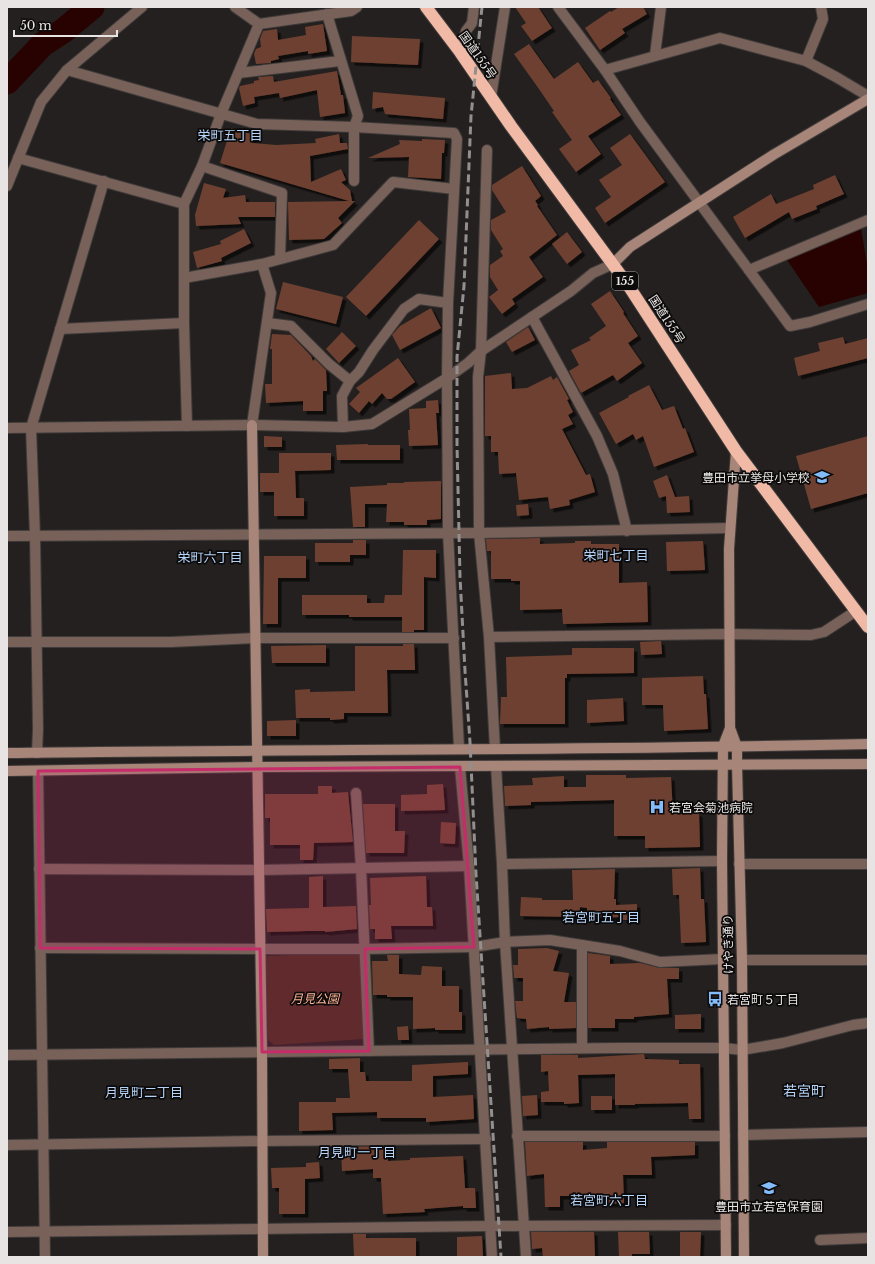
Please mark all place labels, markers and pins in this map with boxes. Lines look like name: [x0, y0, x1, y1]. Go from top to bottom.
school or university icon: 豊田市立挙母小学校: [813, 468, 831, 486]
place label: 豊田市立挙母小学校: [702, 470, 810, 485]
hospital icon: 若宮会菊池病院: [648, 798, 666, 816]
place label: 若宮会菊池病院: [669, 800, 753, 815]
bus stop icon: 若宮町５丁目: [706, 990, 724, 1008]
place label: 若宮町５丁目: [727, 992, 799, 1007]
school or university icon: 豊田市立若宮保育園: [760, 1179, 778, 1197]
place label: 豊田市立若宮保育園: [715, 1199, 823, 1214]

